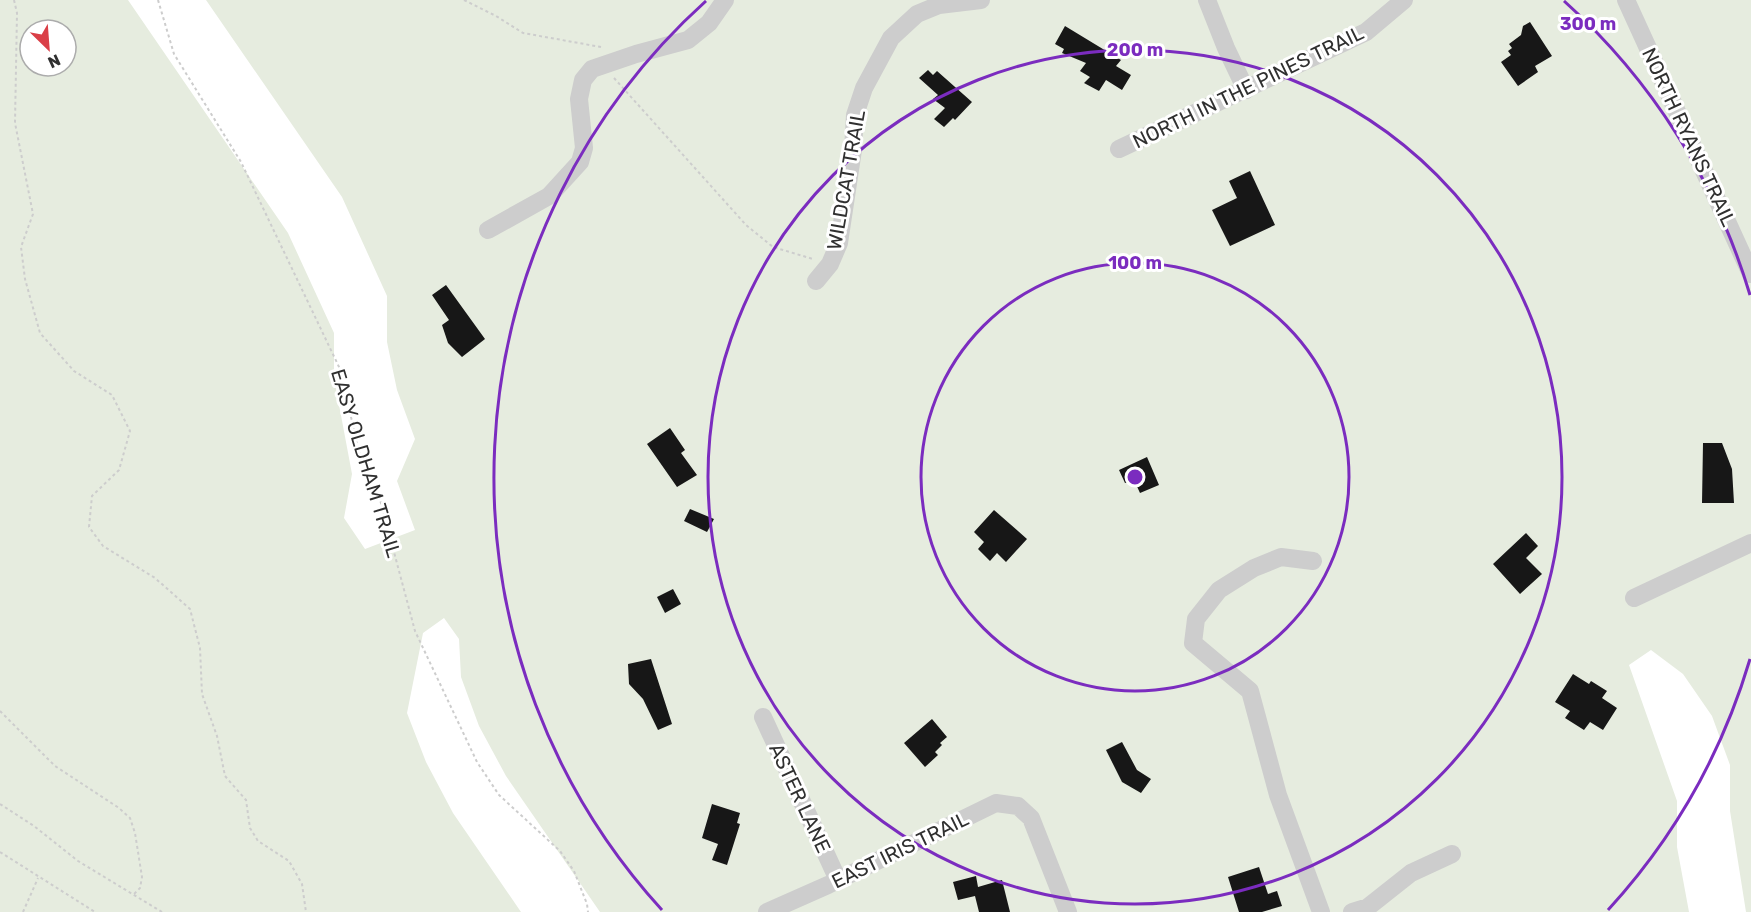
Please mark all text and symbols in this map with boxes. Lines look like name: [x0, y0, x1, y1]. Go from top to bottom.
text: 300 m: [1560, 13, 1616, 35]
north arrow: [18, 18, 78, 78]
street label: NORTH IN THE PINES TRAIL: [1129, 21, 1367, 153]
text: 200 m: [1107, 39, 1163, 61]
street label: NORTH RYANS TRAIL: [1637, 44, 1741, 230]
text: N: [45, 50, 63, 72]
street label: WILDCAT TRAIL: [822, 108, 870, 252]
text: 100 m: [1108, 252, 1162, 274]
street label: EASY OLDHAM TRAIL: [326, 366, 406, 560]
centre of rings: [1125, 467, 1145, 487]
street label: ASTER LANE: [764, 740, 836, 856]
street label: EAST IRIS TRAIL: [828, 807, 972, 893]

